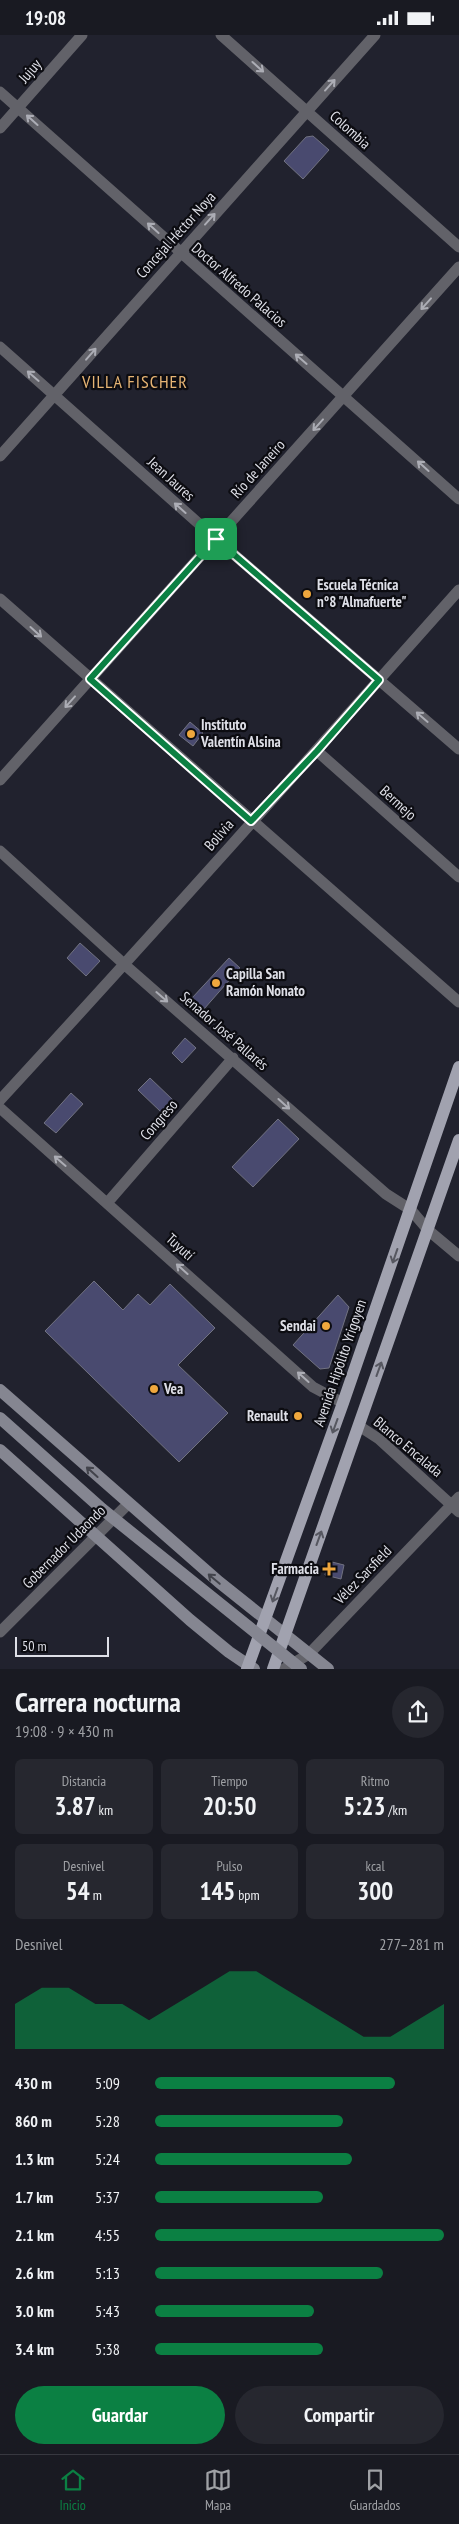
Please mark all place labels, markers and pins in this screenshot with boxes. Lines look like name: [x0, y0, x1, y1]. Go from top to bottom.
pin: [195, 518, 237, 560]
place label: Escuela Técnica n°8 "Almafuerte": [317, 575, 407, 611]
marker: Escuela Técnica n°8 "Almafuerte": [301, 588, 313, 600]
place label: Instituto Valentín Alsina: [200, 715, 281, 751]
marker: Instituto Valentín Alsina: [185, 728, 197, 740]
place label: Capilla San Ramón Nonato: [226, 964, 305, 1000]
marker: Capilla San Ramón Nonato: [210, 977, 222, 989]
place label: Sendai: [280, 1316, 316, 1335]
marker: Sendai: [320, 1320, 332, 1332]
place label: Vea: [163, 1379, 183, 1398]
marker: Vea: [148, 1383, 160, 1395]
place label: Renault: [247, 1406, 289, 1425]
marker: Renault: [292, 1410, 304, 1422]
place label: Farmacia: [271, 1559, 319, 1578]
marker: Farmacia: [323, 1563, 335, 1575]

